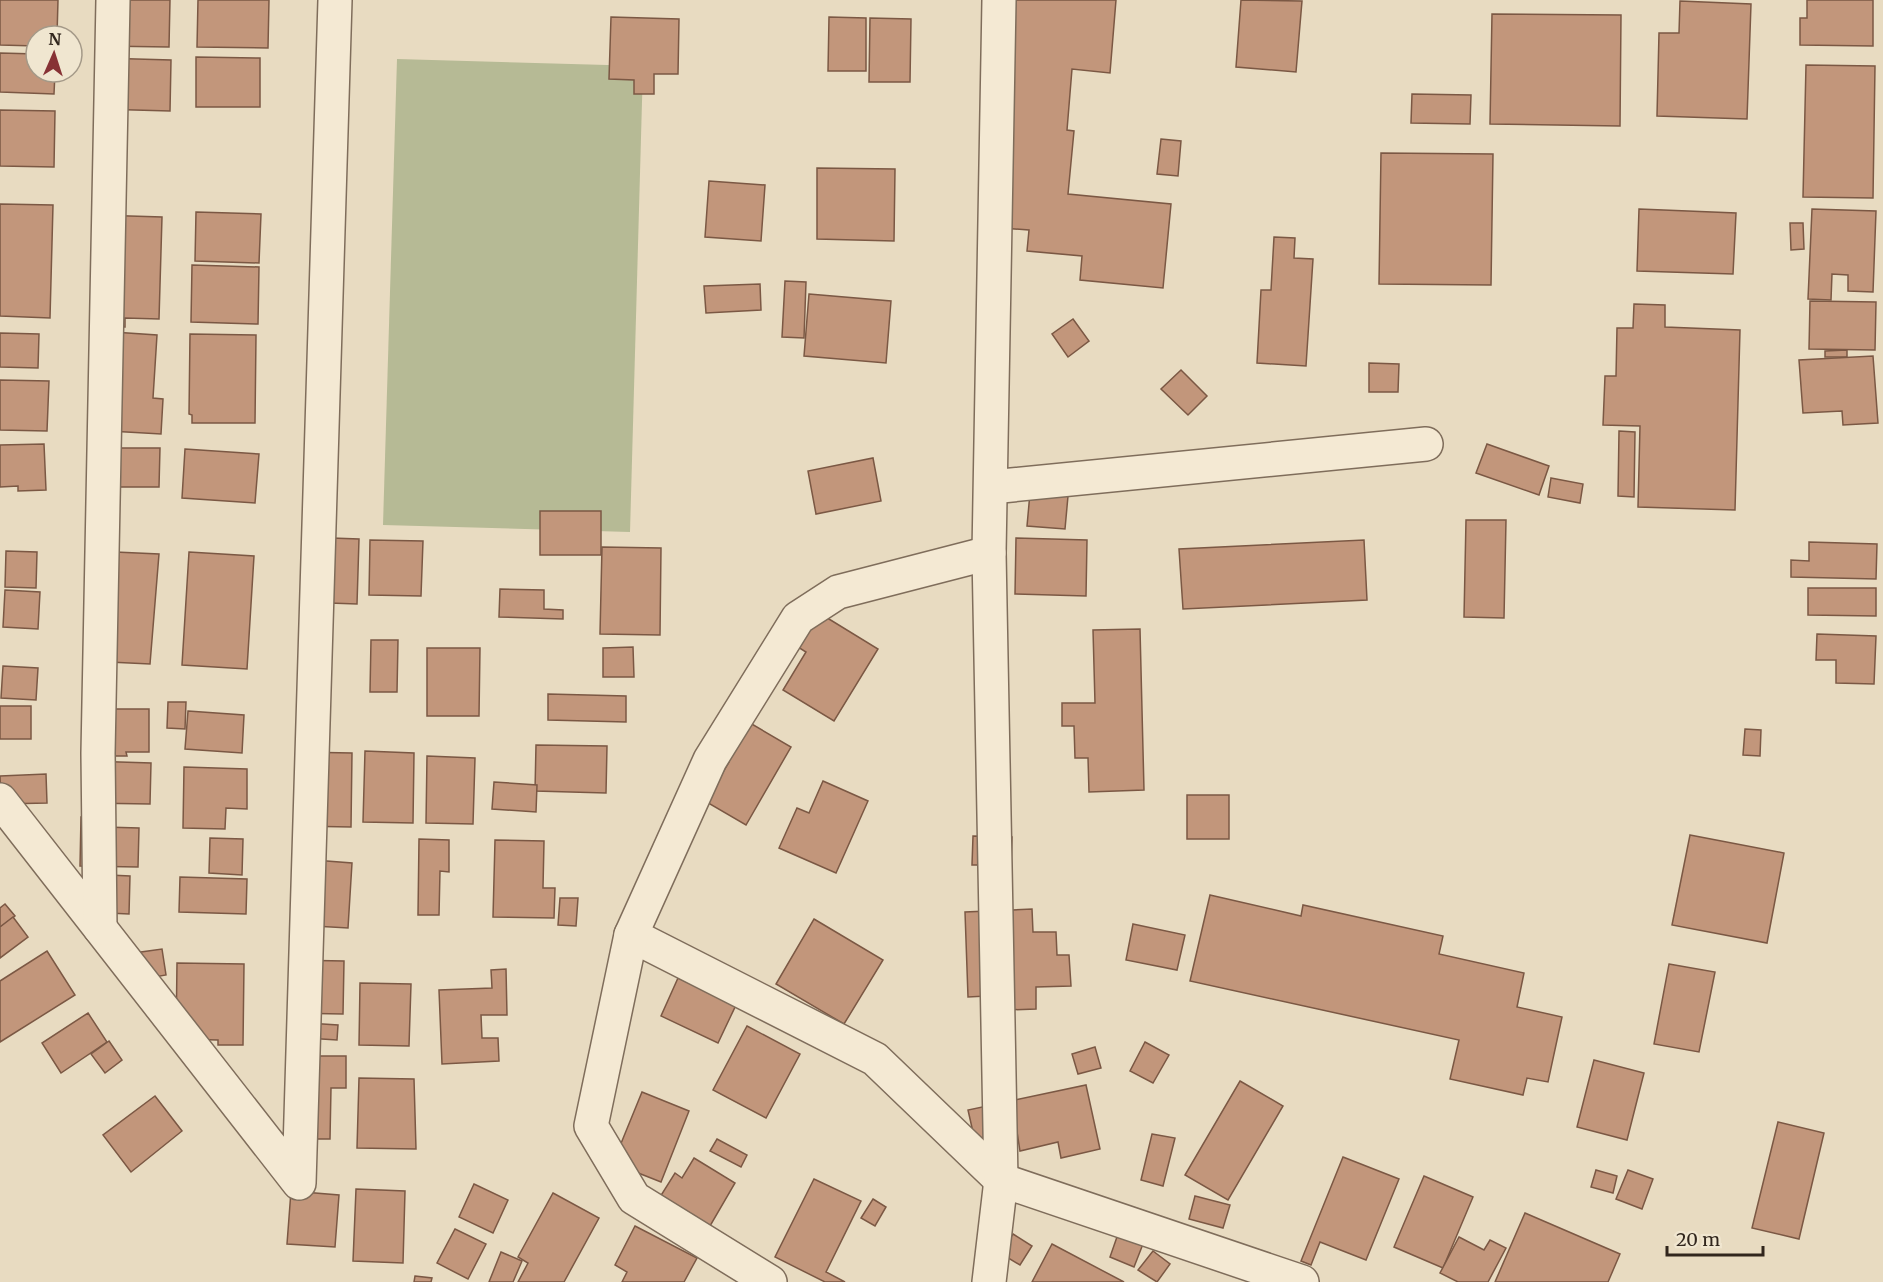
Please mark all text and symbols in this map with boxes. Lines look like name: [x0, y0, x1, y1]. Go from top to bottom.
north arrow: [24, 24, 84, 84]
text: N: [48, 29, 62, 49]
scale bar: [1667, 1219, 1763, 1257]
text: 20 m: [1676, 1228, 1720, 1251]

